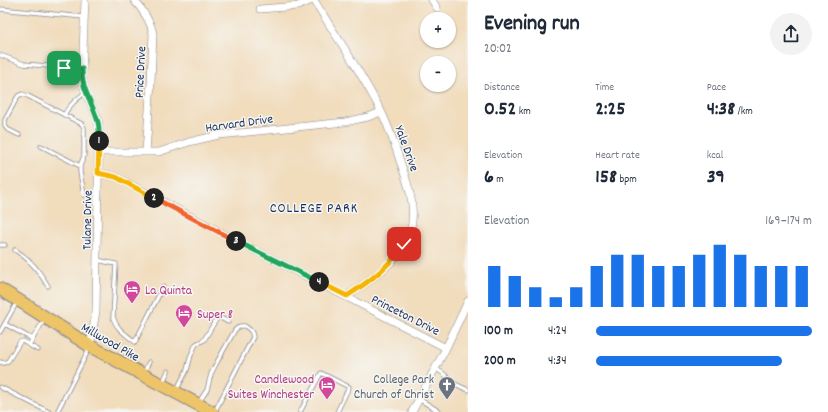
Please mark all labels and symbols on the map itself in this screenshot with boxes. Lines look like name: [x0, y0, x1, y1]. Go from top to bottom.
street label: Price Drive: [131, 45, 152, 99]
pin: [47, 51, 81, 85]
street label: Harvard Drive: [204, 110, 275, 139]
street label: Yale Drive: [389, 123, 423, 175]
pin: 1: [89, 131, 109, 151]
pin: 2: [144, 188, 164, 208]
street label: Tulane Drive: [78, 190, 99, 250]
district label: COLLEGE PARK: [270, 199, 358, 219]
pin: [387, 227, 421, 261]
pin: 3: [226, 231, 246, 251]
pin: 4: [309, 272, 329, 292]
hotel icon: La Quinta: [122, 279, 142, 304]
place label: La Quinta: [145, 282, 193, 301]
street label: Princeton Drive: [367, 291, 443, 342]
hotel icon: Super 8: [174, 303, 194, 328]
place label: Super 8: [197, 306, 233, 325]
street label: Millwood Pike: [77, 319, 143, 368]
place label: Candlewood Suites Winchester: [228, 371, 314, 405]
place label: College Park Church of Christ: [354, 371, 434, 405]
hotel icon: Candlewood Suites Winchester: [317, 375, 337, 400]
church icon: College Park Church of Christ: [437, 375, 457, 400]

